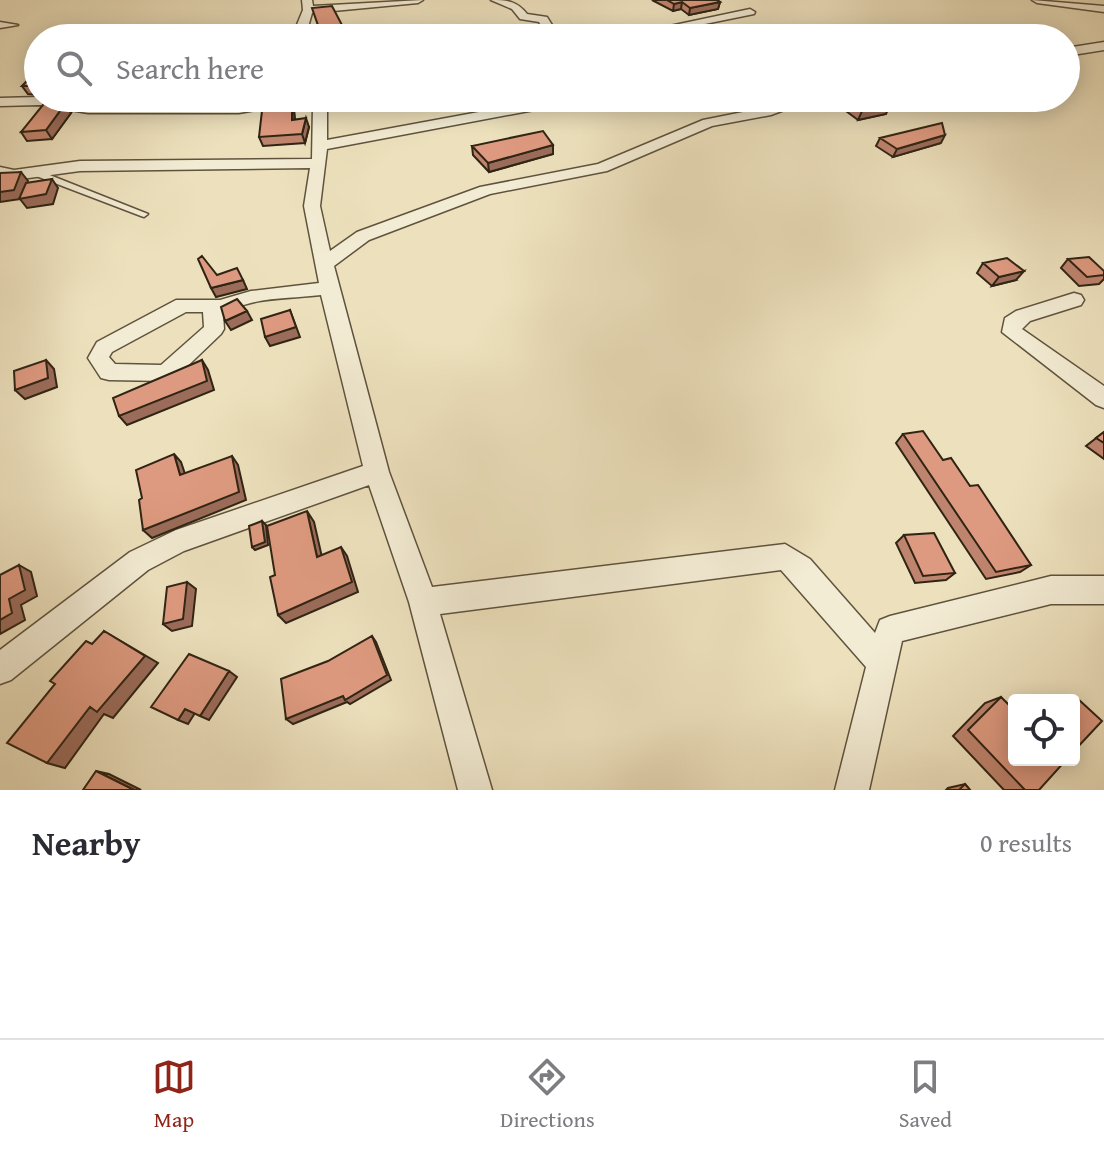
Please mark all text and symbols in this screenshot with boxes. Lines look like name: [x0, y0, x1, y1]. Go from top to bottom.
search box: [24, 24, 1080, 112]
icon: search: [52, 46, 96, 90]
text: Search here: [116, 46, 264, 90]
map controls: [1008, 694, 1080, 766]
button: locate: [1008, 694, 1080, 766]
text: Nearby: [32, 818, 141, 867]
text: 0 results: [980, 823, 1072, 862]
tab: Map: [152, 1055, 196, 1135]
tab: Directions: [500, 1055, 595, 1135]
tab: Saved: [899, 1055, 952, 1135]

